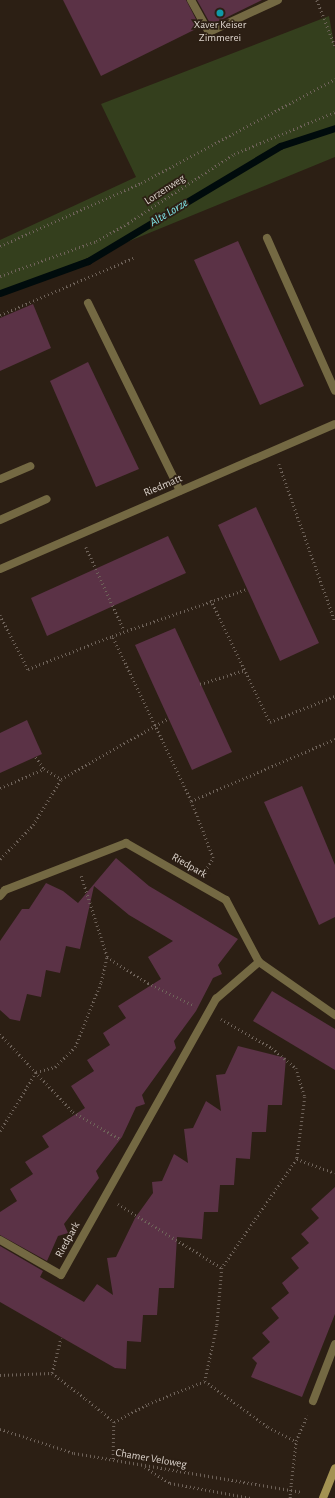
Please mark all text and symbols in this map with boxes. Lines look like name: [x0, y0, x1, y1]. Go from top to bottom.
marker: Xaver Keiser Zimmerei: [215, 8, 225, 18]
place label: Xaver Keiser Zimmerei: [194, 19, 246, 45]
street label: Lorzenweg: [142, 172, 188, 208]
water label: Alte Lorze: [147, 196, 191, 230]
street label: Riedmatt: [142, 472, 184, 500]
street label: Riedpark: [169, 851, 209, 881]
street label: Riedpark: [53, 1220, 83, 1260]
street label: Chamer Veloweg: [114, 1446, 188, 1472]

